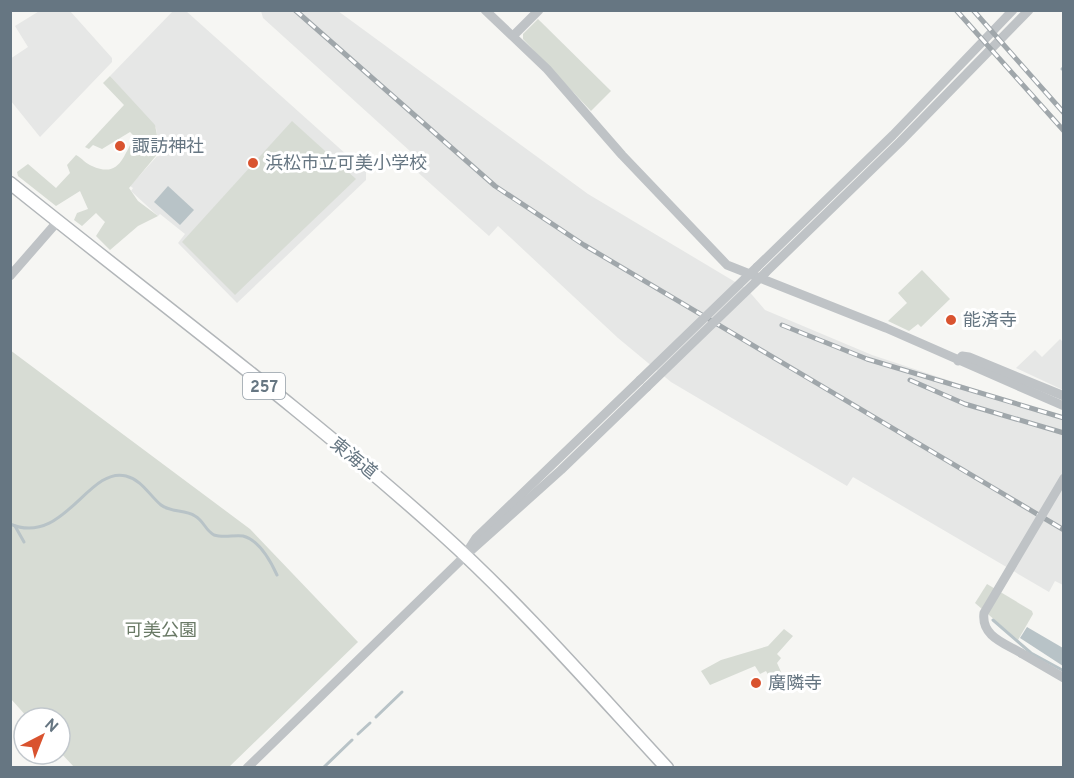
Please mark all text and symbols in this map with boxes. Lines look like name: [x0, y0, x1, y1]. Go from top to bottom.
place label: 諏訪神社: [132, 136, 204, 159]
marker: 諏訪神社: [113, 139, 127, 153]
place label: 浜松市立可美小学校: [265, 153, 427, 176]
marker: 浜松市立可美小学校: [246, 156, 260, 170]
place label: 能済寺: [963, 310, 1017, 333]
marker: 能済寺: [944, 313, 958, 327]
road number: 257: [243, 373, 285, 399]
street label: 東海道: [325, 433, 381, 485]
park label: 可美公園: [125, 620, 197, 643]
place label: 廣隣寺: [768, 673, 822, 696]
marker: 廣隣寺: [749, 676, 763, 690]
north arrow: [12, 706, 72, 766]
text: N: [40, 715, 62, 738]

